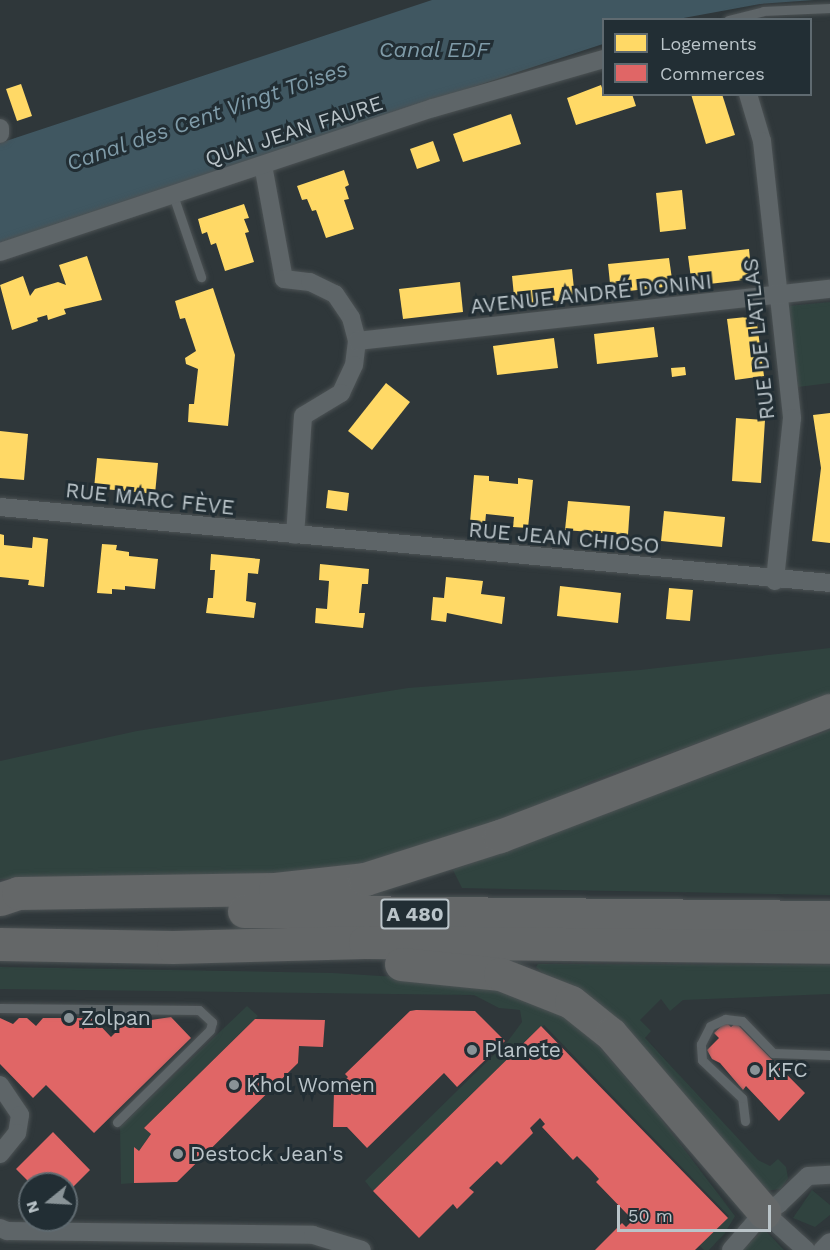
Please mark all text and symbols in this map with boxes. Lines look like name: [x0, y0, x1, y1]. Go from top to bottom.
legend: [602, 18, 812, 96]
text: Logements: [660, 33, 757, 54]
water label: Canal EDF: [378, 37, 490, 63]
water label: Canal des Cent Vingt Toises: [62, 55, 352, 177]
text: Commerces: [660, 63, 765, 84]
street label: QUAI JEAN FAURE: [202, 90, 386, 172]
street label: RUE DE L'ATLAS: [738, 257, 780, 421]
street label: AVENUE ANDRÉ DONINI: [469, 269, 713, 319]
street label: RUE MARC FÈVE: [64, 478, 236, 520]
street label: RUE JEAN CHIOSO: [467, 517, 661, 559]
road number: A 480: [379, 897, 451, 931]
place label: Zolpan: [81, 1005, 151, 1031]
marker: Zolpan: [62, 1011, 76, 1025]
place label: Planete: [484, 1037, 561, 1063]
marker: Planete: [465, 1043, 479, 1057]
place label: KFC: [767, 1057, 808, 1083]
marker: KFC: [748, 1063, 762, 1077]
place label: Khol Women: [246, 1072, 376, 1098]
marker: Khol Women: [227, 1078, 241, 1092]
place label: Destock Jean's: [190, 1141, 344, 1167]
marker: Destock Jean's: [171, 1147, 185, 1161]
north arrow: [18, 1172, 78, 1232]
scale bar: [620, 1193, 774, 1231]
text: N: [21, 1199, 43, 1216]
text: 50 m: [628, 1205, 673, 1226]

